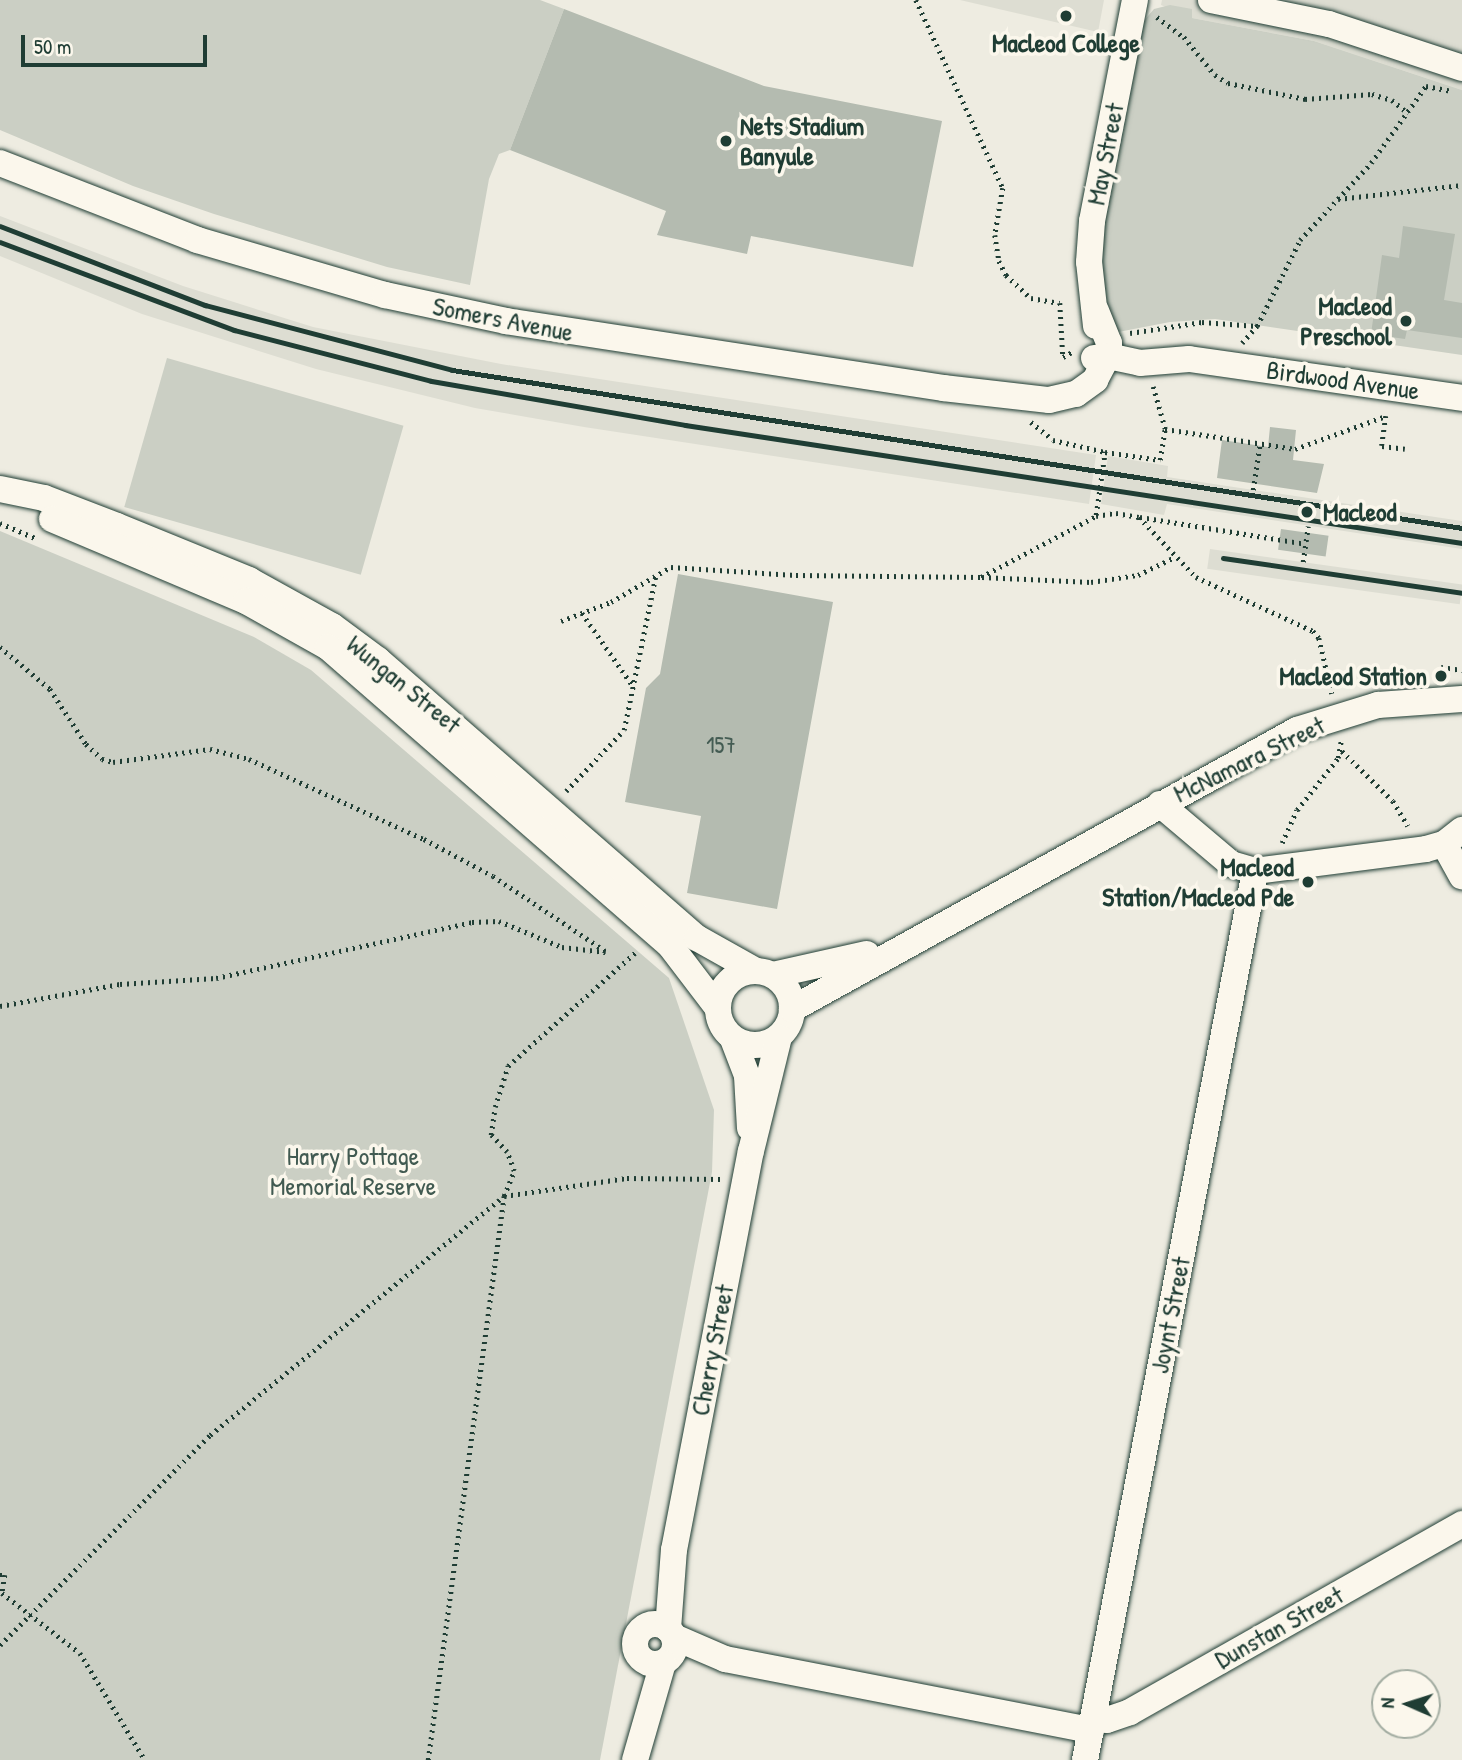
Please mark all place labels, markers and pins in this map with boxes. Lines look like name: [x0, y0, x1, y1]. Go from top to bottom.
marker: Macleod College: [1058, 8, 1074, 24]
place label: Macleod College: [992, 27, 1140, 59]
place label: Nets Stadium Banyule: [740, 110, 864, 172]
marker: Nets Stadium Banyule: [718, 133, 734, 149]
place label: Macleod Preschool: [1300, 290, 1392, 352]
marker: Macleod Preschool: [1398, 313, 1414, 329]
place label: Macleod: [1323, 496, 1397, 528]
marker: Macleod: [1297, 502, 1317, 522]
place label: Macleod Station: [1279, 660, 1427, 692]
marker: Macleod Station: [1433, 668, 1449, 684]
place label: Macleod Station/Macleod Pde: [1102, 851, 1294, 912]
marker: Macleod Station/Macleod Pde: [1300, 874, 1316, 890]

